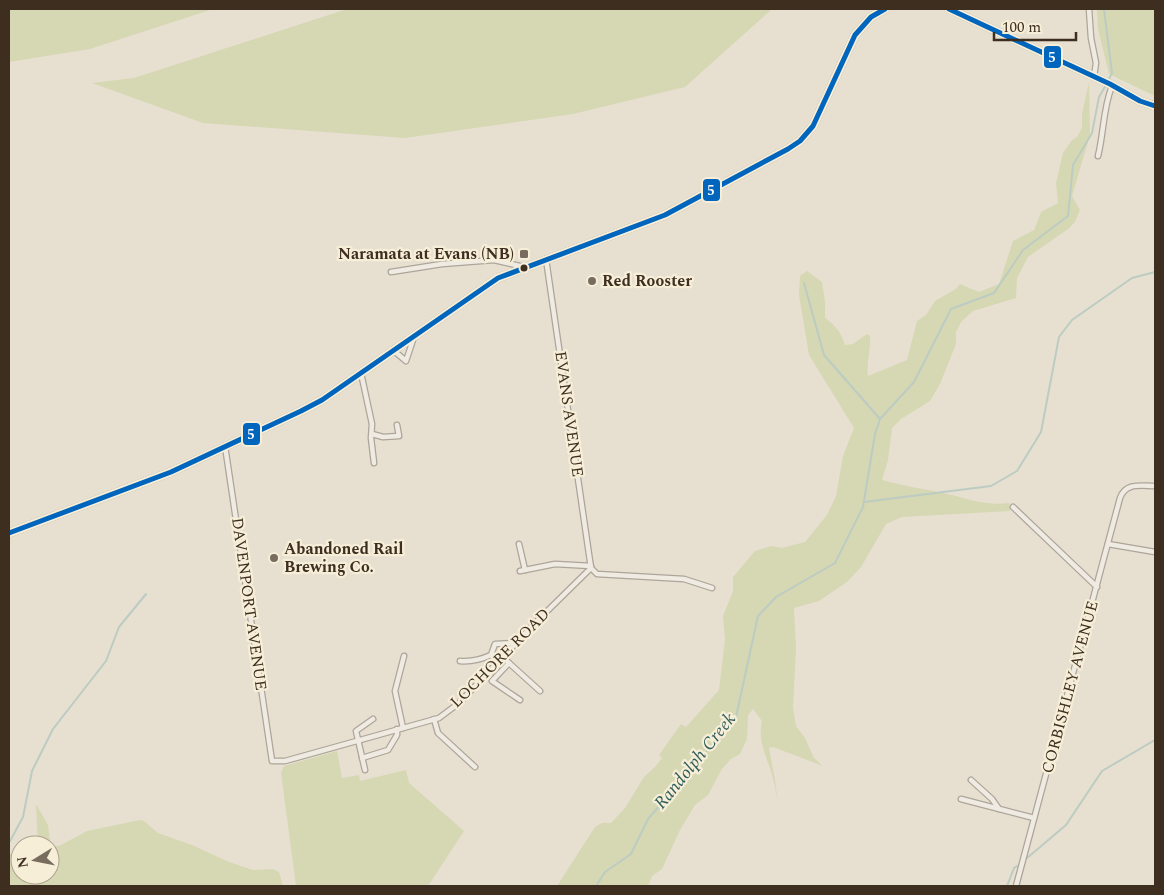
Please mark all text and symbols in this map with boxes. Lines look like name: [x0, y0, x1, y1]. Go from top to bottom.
scale bar: [994, 10, 1076, 42]
text: 100 m: [1002, 16, 1041, 39]
line badge: 5: [1043, 45, 1062, 69]
text: 5: [1048, 47, 1056, 68]
line badge: 5: [702, 178, 721, 202]
text: 5: [707, 180, 715, 201]
place label: Naramata at Evans (NB): [338, 242, 514, 266]
marker: Naramata at Evans (NB): [518, 248, 530, 260]
unlabelled marker: [519, 263, 529, 273]
place label: Red Rooster: [602, 269, 692, 293]
marker: Red Rooster: [586, 275, 598, 287]
street label: EVANS AVENUE: [548, 349, 590, 479]
line badge: 5: [242, 422, 261, 446]
text: 5: [247, 424, 255, 445]
street label: DAVENPORT AVENUE: [225, 516, 273, 692]
place label: Abandoned Rail Brewing Co.: [284, 537, 403, 579]
marker: Abandoned Rail Brewing Co.: [268, 552, 280, 564]
street label: CORBISHLEY AVENUE: [1035, 598, 1105, 776]
street label: LOCHORE ROAD: [444, 602, 556, 714]
water label: Randolph Creek: [648, 706, 743, 815]
north arrow: [10, 835, 60, 885]
text: N: [11, 855, 34, 870]

